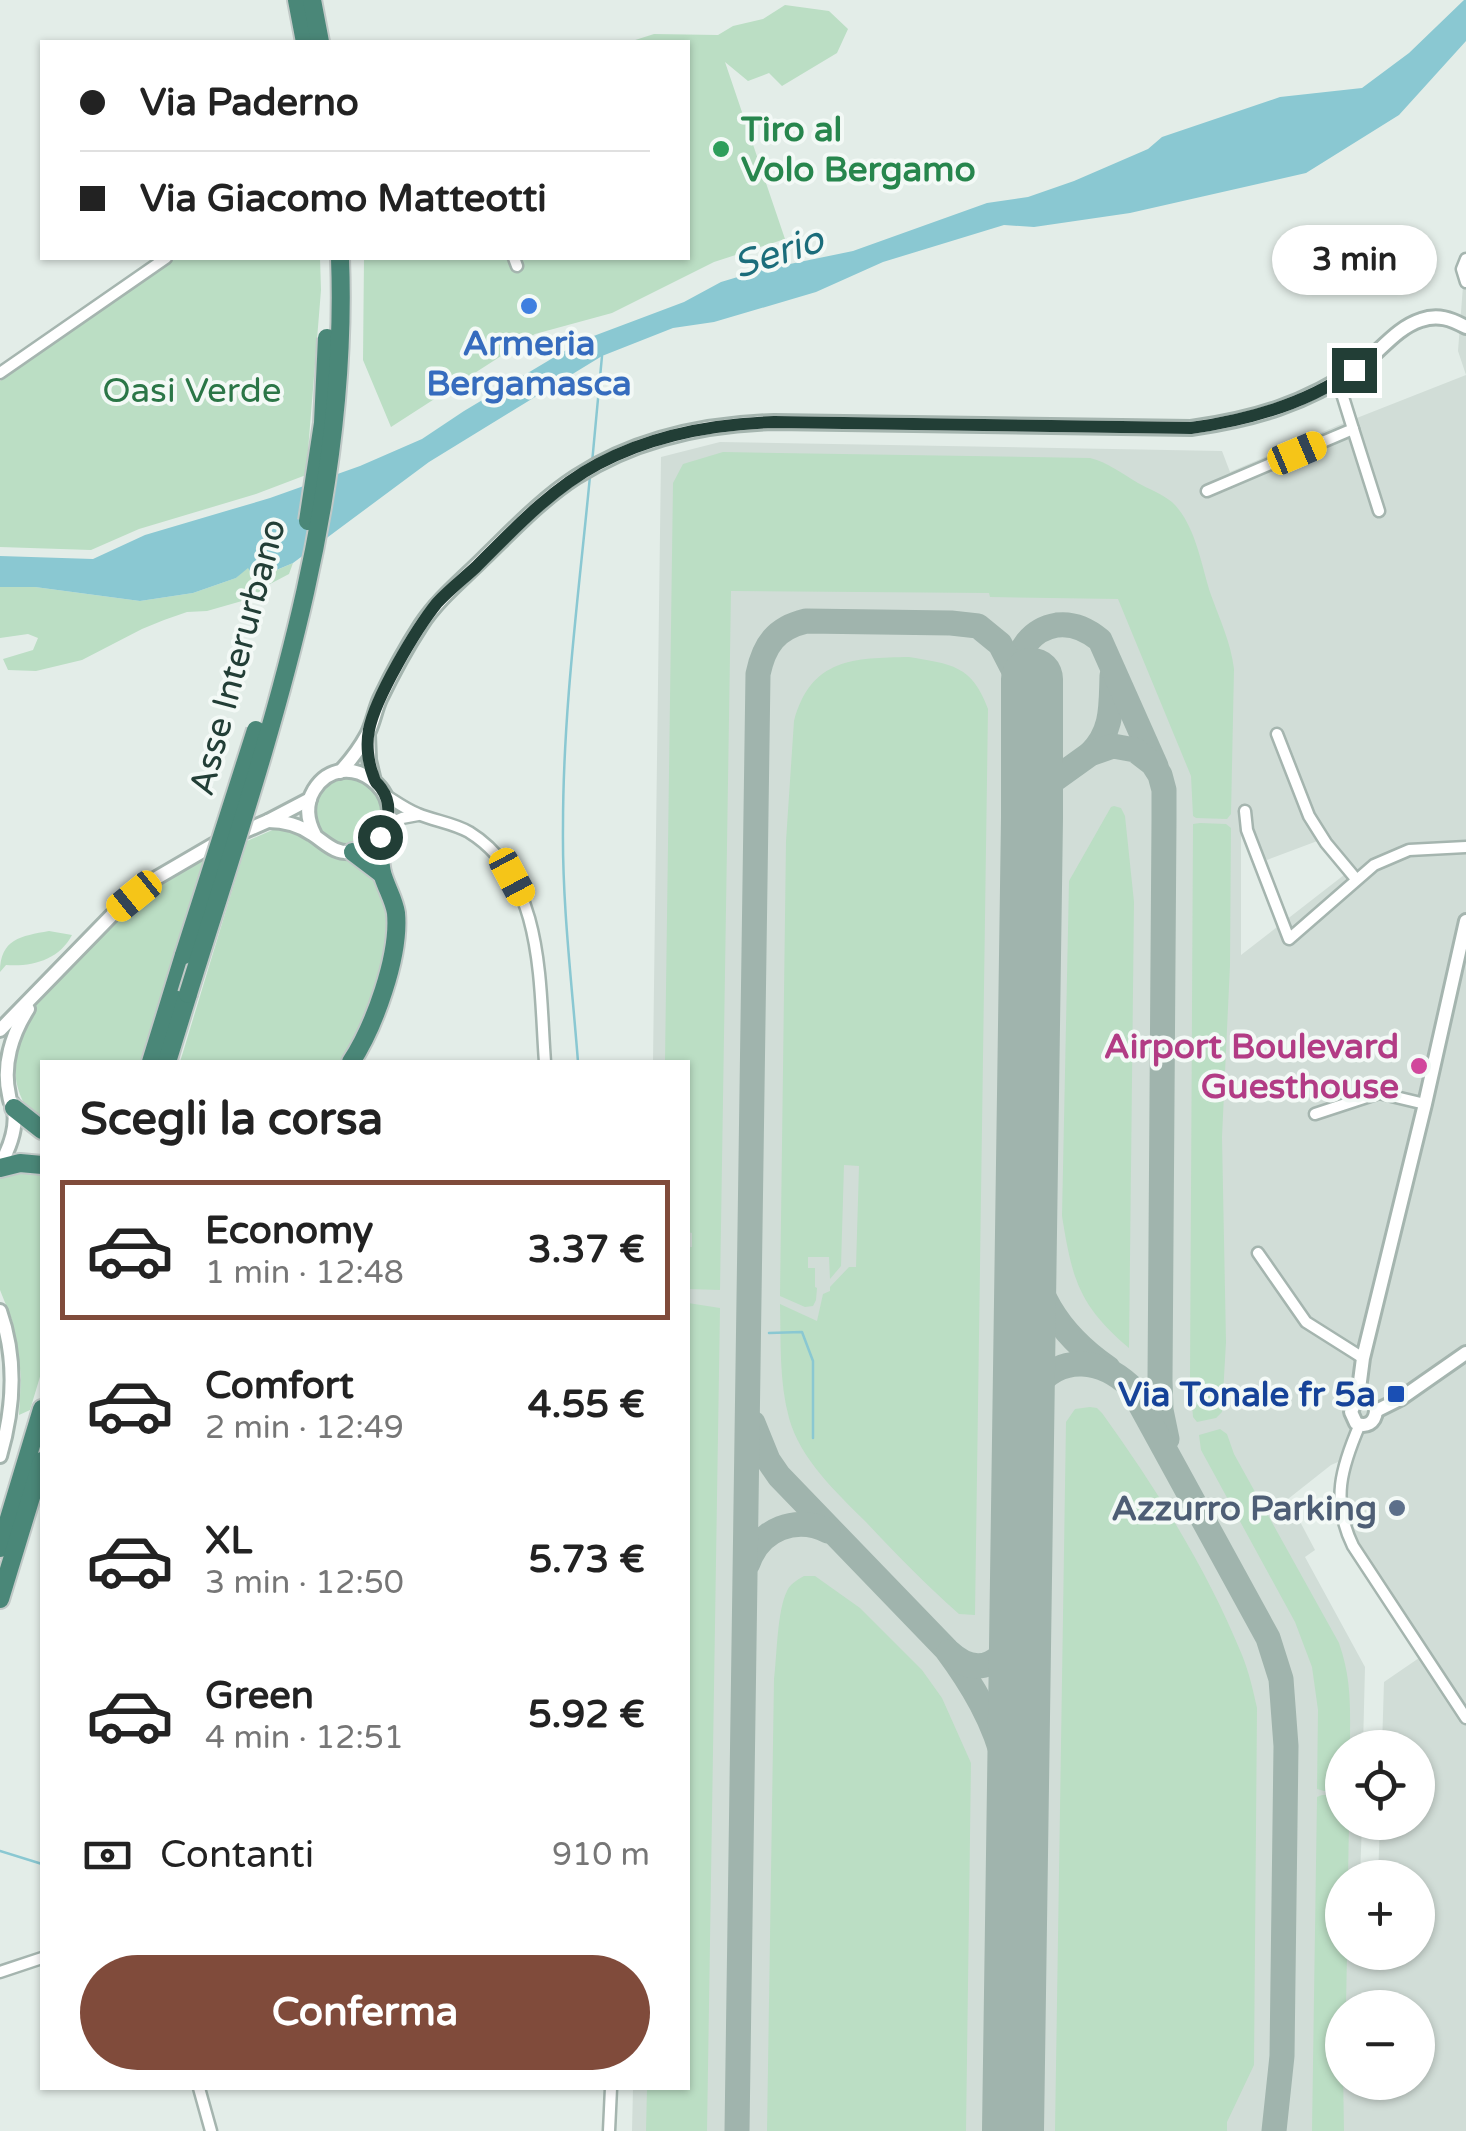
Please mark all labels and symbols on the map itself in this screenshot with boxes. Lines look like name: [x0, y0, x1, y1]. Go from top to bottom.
place label: Tiro al Volo Bergamo: [740, 109, 976, 191]
marker: Tiro al Volo Bergamo: [710, 138, 732, 160]
water label: Serio: [727, 216, 831, 289]
callout: 3 min: [1272, 225, 1436, 295]
marker: Armeria Bergamasca: [518, 295, 540, 317]
place label: Armeria Bergamasca: [426, 323, 632, 405]
route end: [1332, 348, 1377, 393]
park label: Oasi Verde: [102, 370, 282, 412]
car: [1264, 427, 1330, 479]
street label: Asse Interurbano: [181, 514, 295, 800]
route start: [358, 815, 403, 860]
car: [485, 843, 539, 911]
car: [101, 865, 167, 927]
place label: Airport Boulevard Guesthouse: [1104, 1026, 1399, 1108]
marker: Airport Boulevard Guesthouse: [1408, 1055, 1430, 1077]
place label: Via Tonale fr 5a: [1118, 1374, 1376, 1416]
marker: Via Tonale fr 5a: [1385, 1383, 1407, 1405]
place label: Azzurro Parking: [1111, 1488, 1377, 1530]
marker: Azzurro Parking: [1386, 1497, 1408, 1519]

